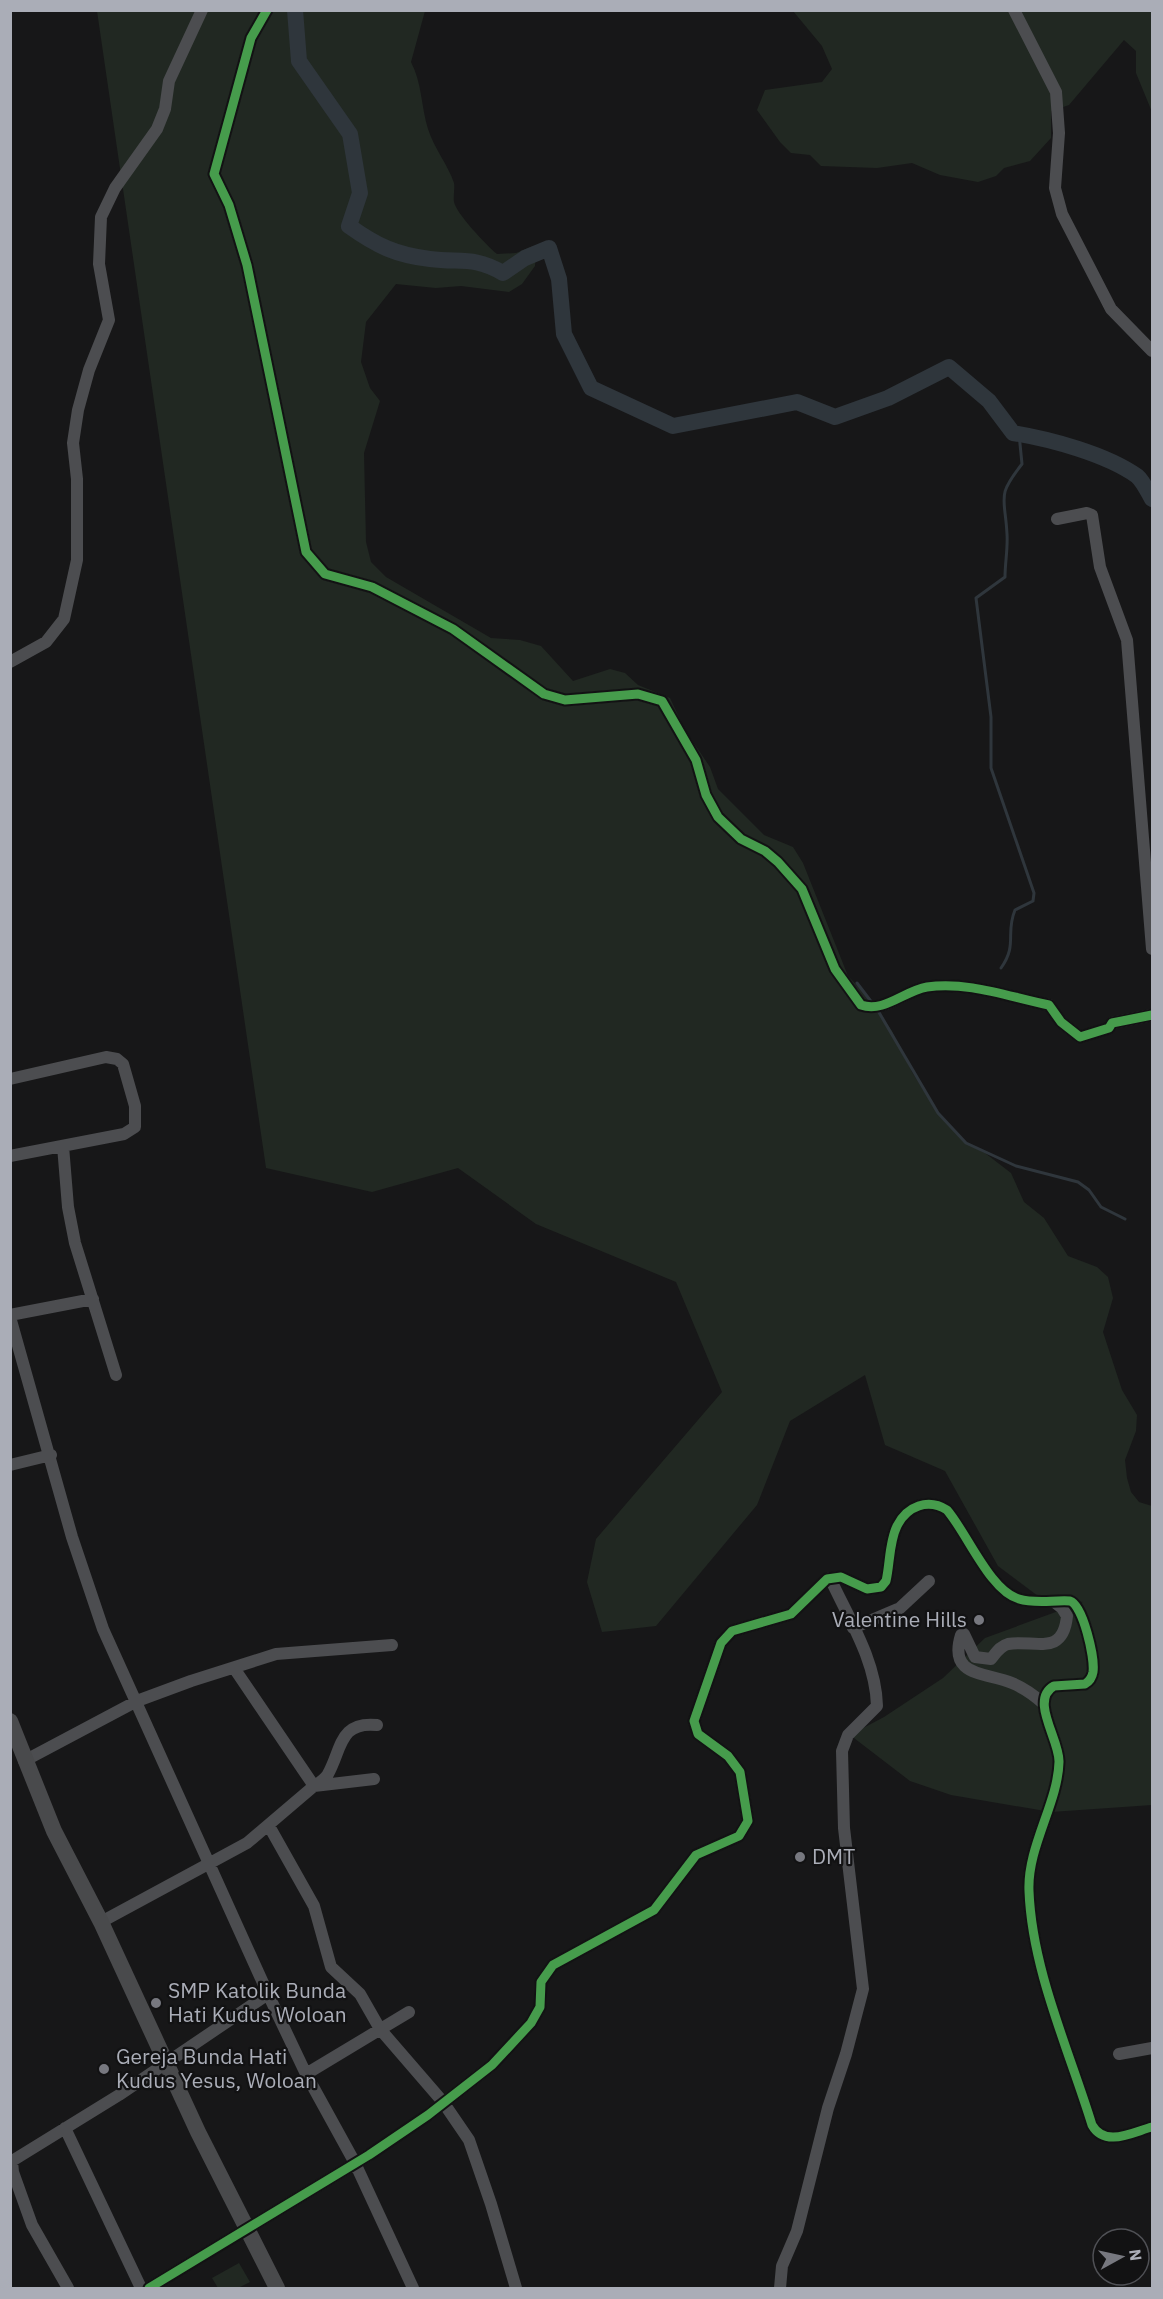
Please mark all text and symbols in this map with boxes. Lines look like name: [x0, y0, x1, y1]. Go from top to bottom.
place label: Valentine Hills: [832, 1605, 967, 1633]
marker: Valentine Hills: [972, 1613, 986, 1627]
place label: DMT: [812, 1842, 855, 1870]
marker: DMT: [793, 1850, 807, 1864]
place label: SMP Katolik Bunda Hati Kudus Woloan: [168, 1976, 347, 2028]
marker: SMP Katolik Bunda Hati Kudus Woloan: [149, 1996, 163, 2010]
place label: Gereja Bunda Hati Kudus Yesus, Woloan: [116, 2042, 317, 2094]
marker: Gereja Bunda Hati Kudus Yesus, Woloan: [97, 2062, 111, 2076]
north arrow: [1091, 2227, 1151, 2287]
text: N: [1125, 2248, 1147, 2262]

